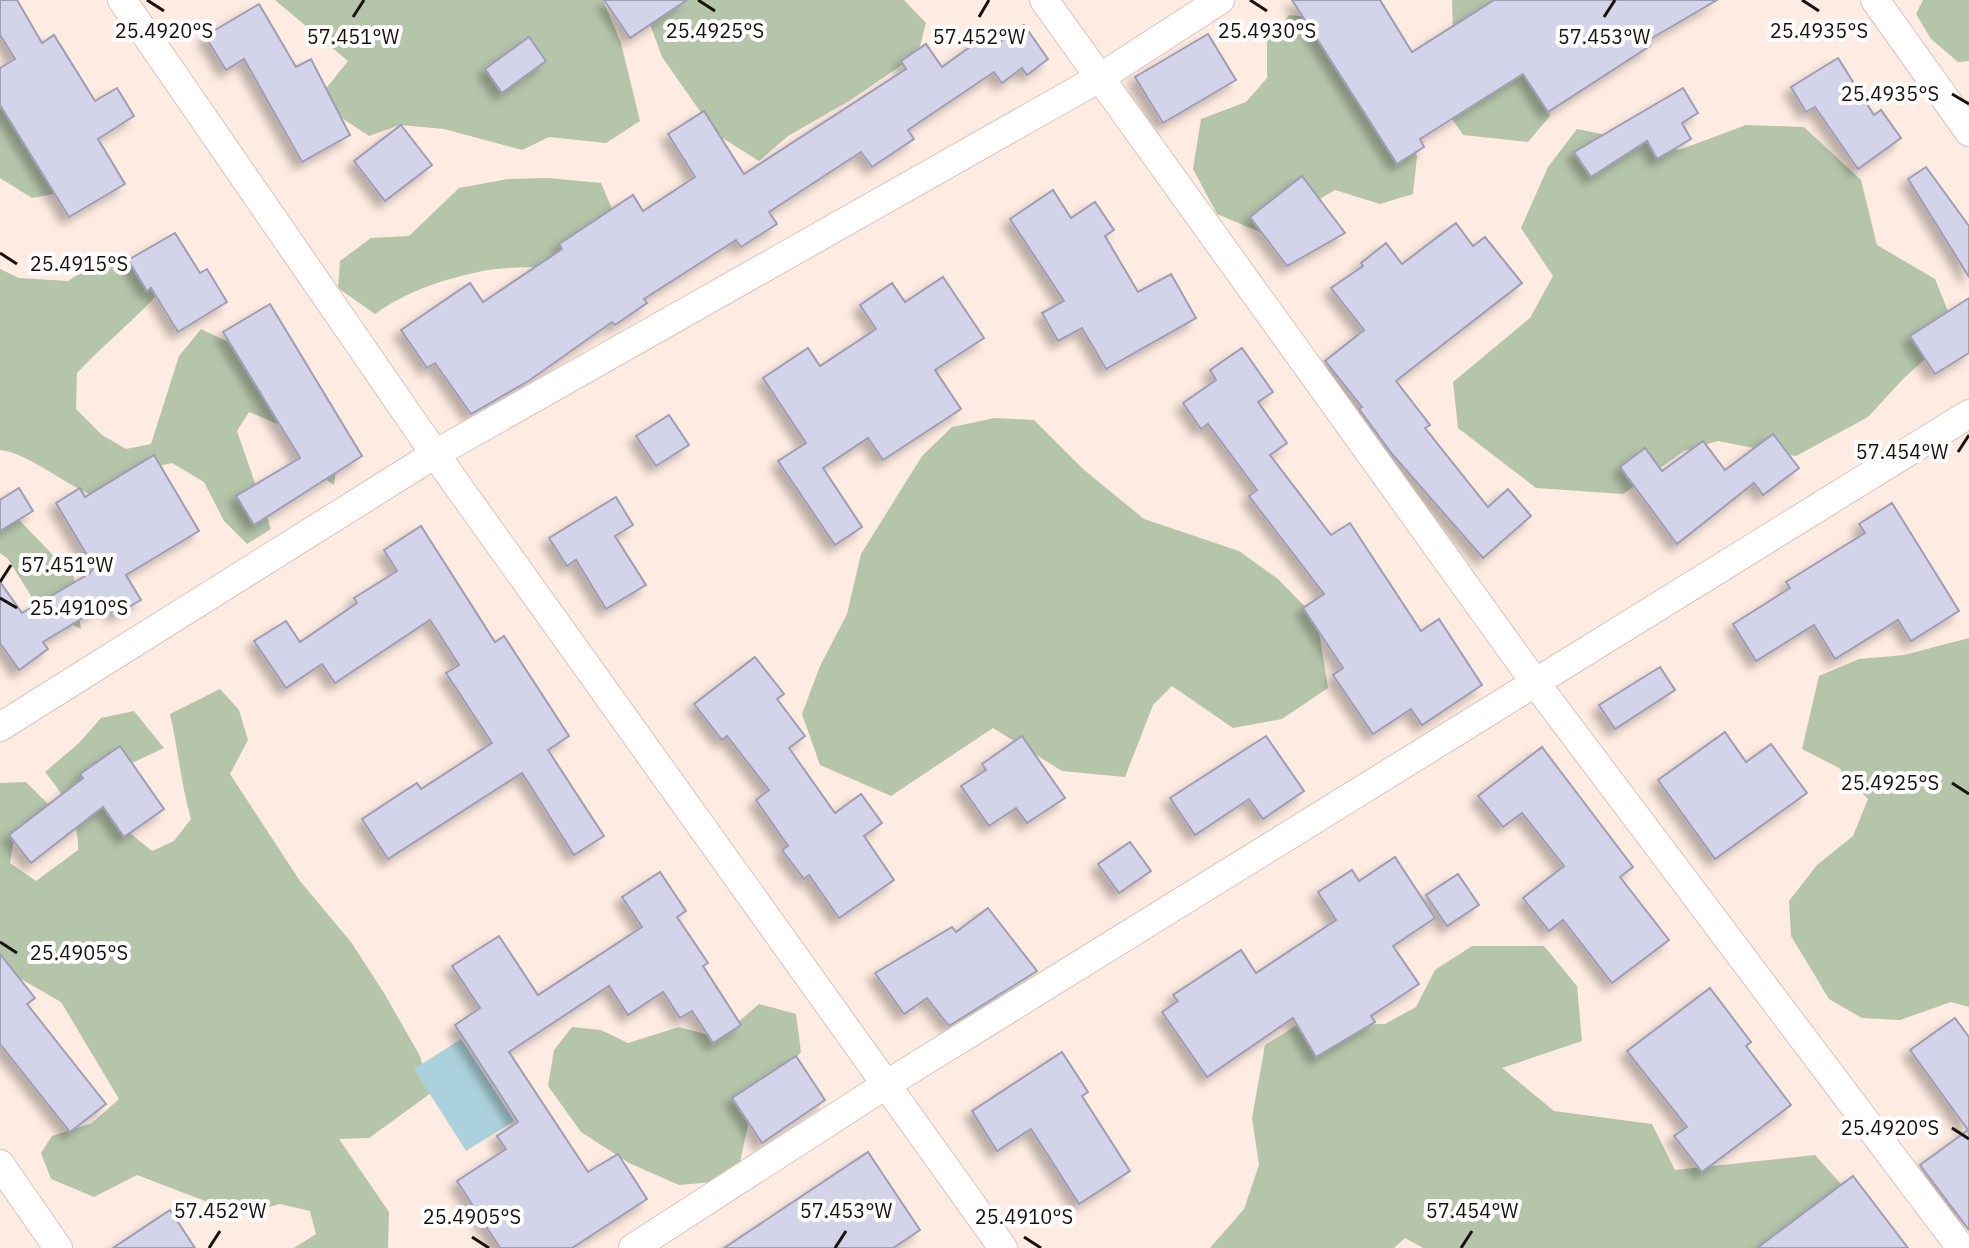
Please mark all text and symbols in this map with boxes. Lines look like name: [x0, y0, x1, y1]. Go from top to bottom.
text: 25.4920°S: [115, 17, 213, 44]
text: 25.4925°S: [666, 17, 764, 44]
text: 25.4930°S: [1218, 17, 1316, 44]
text: 25.4935°S: [1770, 17, 1868, 44]
text: 57.451°W: [307, 23, 399, 50]
text: 57.452°W: [933, 23, 1025, 50]
text: 57.453°W: [1558, 23, 1650, 50]
text: 25.4935°S: [1841, 80, 1939, 107]
text: 25.4915°S: [30, 250, 128, 277]
text: 57.454°W: [1856, 438, 1948, 465]
text: 57.451°W: [21, 551, 113, 578]
text: 25.4910°S: [30, 594, 128, 621]
text: 25.4925°S: [1841, 769, 1939, 796]
text: 25.4905°S: [30, 939, 128, 966]
text: 25.4920°S: [1841, 1114, 1939, 1141]
text: 57.452°W: [174, 1197, 266, 1224]
text: 57.453°W: [800, 1197, 892, 1224]
text: 57.454°W: [1426, 1197, 1518, 1224]
text: 25.4905°S: [423, 1203, 521, 1230]
text: 25.4910°S: [975, 1203, 1073, 1230]

